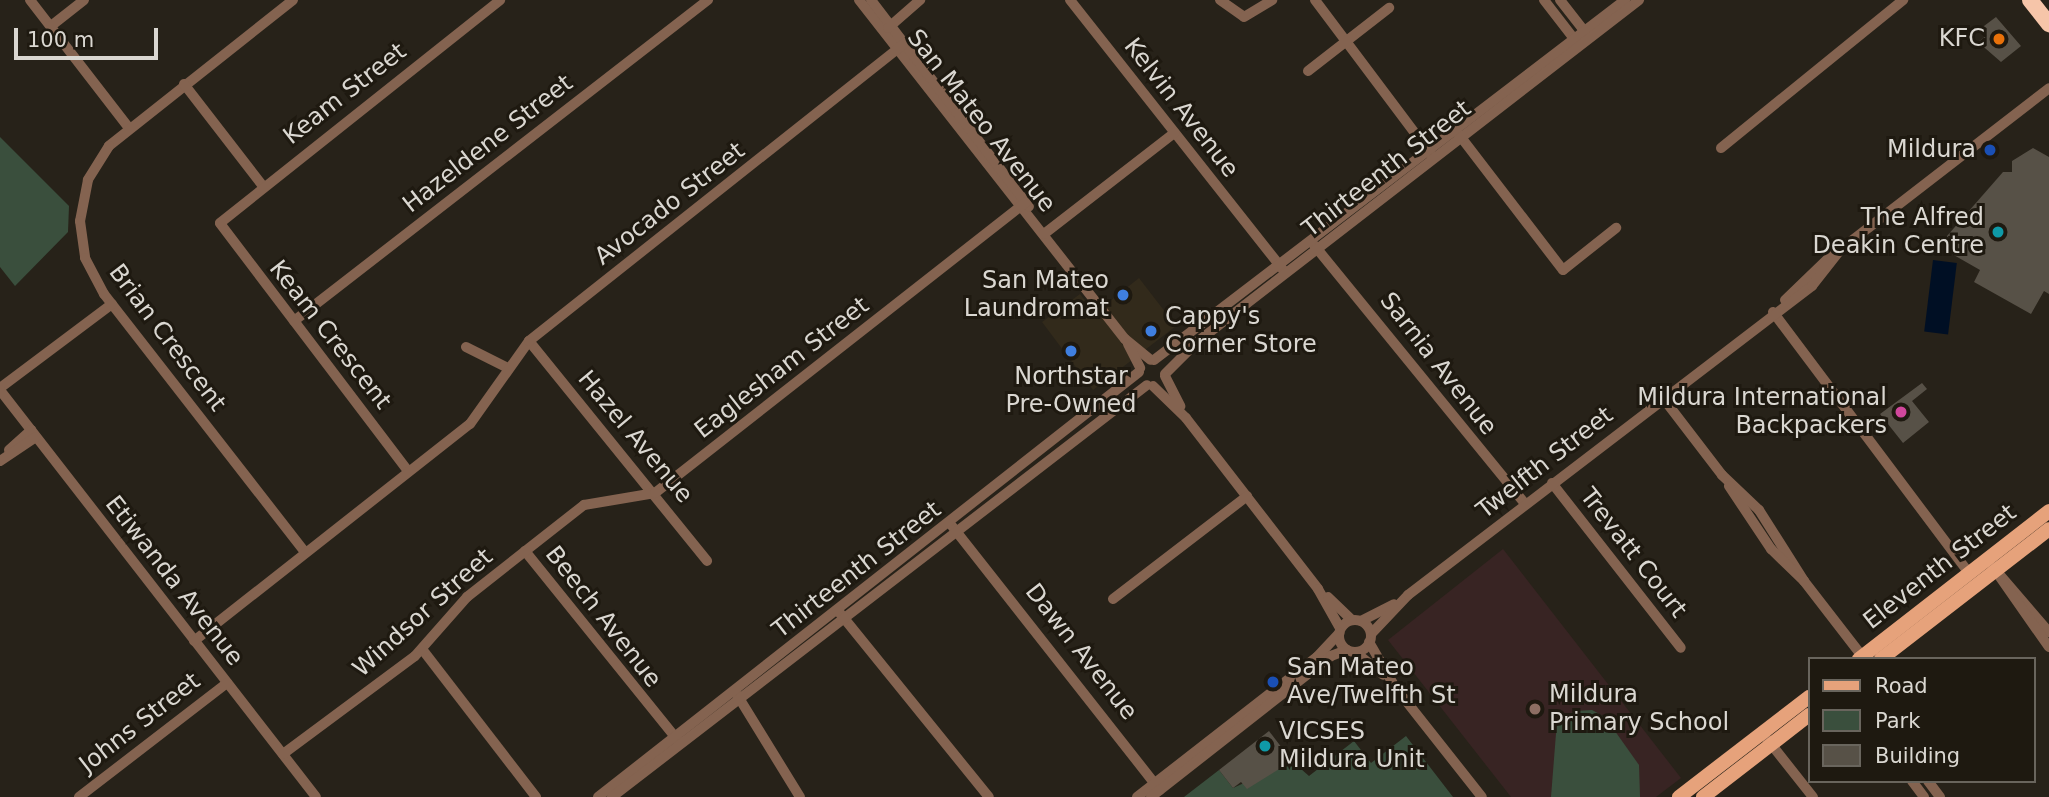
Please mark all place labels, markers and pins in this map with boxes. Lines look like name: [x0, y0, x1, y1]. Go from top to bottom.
place label: KFC: [1939, 25, 1985, 53]
marker: KFC: [1991, 31, 2007, 47]
place label: Mildura: [1887, 136, 1976, 164]
marker: Mildura: [1982, 142, 1998, 158]
place label: The Alfred Deakin Centre: [1812, 204, 1984, 260]
marker: The Alfred Deakin Centre: [1990, 224, 2006, 240]
place label: San Mateo Laundromat: [964, 267, 1109, 323]
marker: San Mateo Laundromat: [1115, 287, 1131, 303]
place label: Cappy's Corner Store: [1165, 303, 1317, 359]
marker: Cappy's Corner Store: [1143, 323, 1159, 339]
marker: Northstar Pre-Owned: [1063, 343, 1079, 359]
place label: Northstar Pre-Owned: [1005, 363, 1137, 419]
place label: Mildura International Backpackers: [1637, 384, 1887, 440]
marker: Mildura International Backpackers: [1893, 404, 1909, 420]
place label: San Mateo Ave/Twelfth St: [1287, 654, 1456, 710]
marker: San Mateo Ave/Twelfth St: [1265, 674, 1281, 690]
place label: Mildura Primary School: [1549, 681, 1729, 737]
marker: Mildura Primary School: [1527, 701, 1543, 717]
place label: VICSES Mildura Unit: [1279, 718, 1425, 774]
marker: VICSES Mildura Unit: [1257, 738, 1273, 754]

